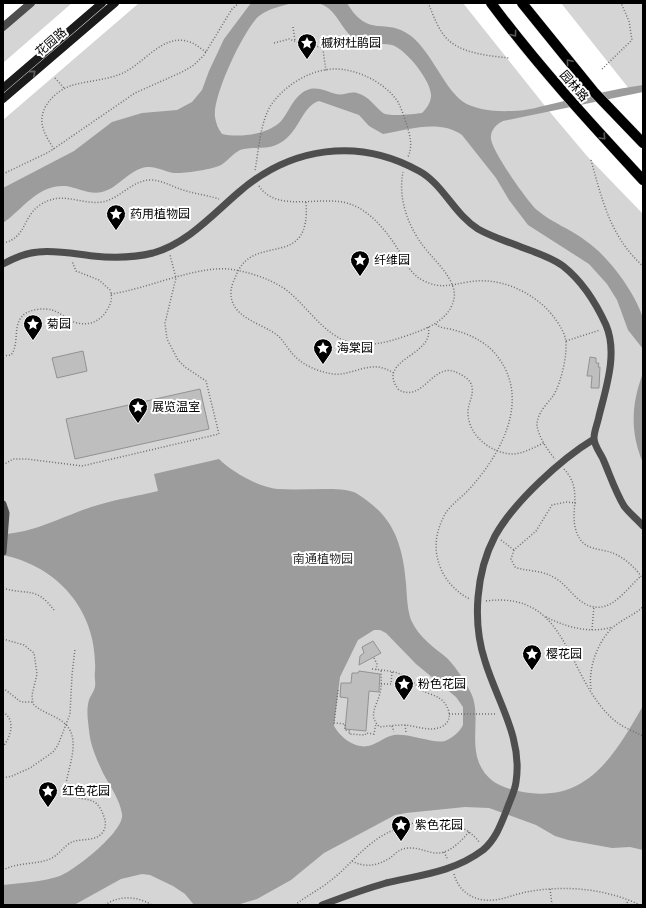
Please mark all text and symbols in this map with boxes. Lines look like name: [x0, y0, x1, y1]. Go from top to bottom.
street label: 花园路: [33, 25, 69, 59]
one-way arrow: [510, 30, 517, 37]
place icon: 槭树杜鹃园: [296, 32, 318, 60]
place label: 槭树杜鹃园: [321, 36, 381, 50]
one-way arrow: [567, 59, 574, 66]
street label: 园林路: [557, 68, 591, 104]
one-way arrow: [28, 71, 35, 78]
one-way arrow: [598, 132, 605, 140]
place icon: 药用植物园: [105, 203, 127, 231]
place label: 药用植物园: [130, 207, 190, 221]
place icon: 纤维园: [349, 249, 371, 277]
place label: 纤维园: [374, 253, 410, 267]
place icon: 菊园: [22, 313, 44, 341]
place label: 菊园: [47, 317, 71, 331]
place icon: 海棠园: [312, 337, 334, 365]
place label: 海棠园: [337, 341, 373, 355]
place icon: 展览温室: [127, 396, 149, 424]
place label: 展览温室: [152, 400, 200, 414]
park label: 南通植物园: [293, 552, 353, 566]
place icon: 樱花园: [521, 643, 543, 671]
place label: 樱花园: [546, 647, 582, 661]
place icon: 粉色花园: [393, 673, 415, 701]
place label: 粉色花园: [418, 677, 466, 691]
place icon: 红色花园: [37, 780, 59, 808]
place label: 红色花园: [62, 784, 110, 798]
place icon: 紫色花园: [390, 814, 412, 842]
place label: 紫色花园: [415, 818, 463, 832]

